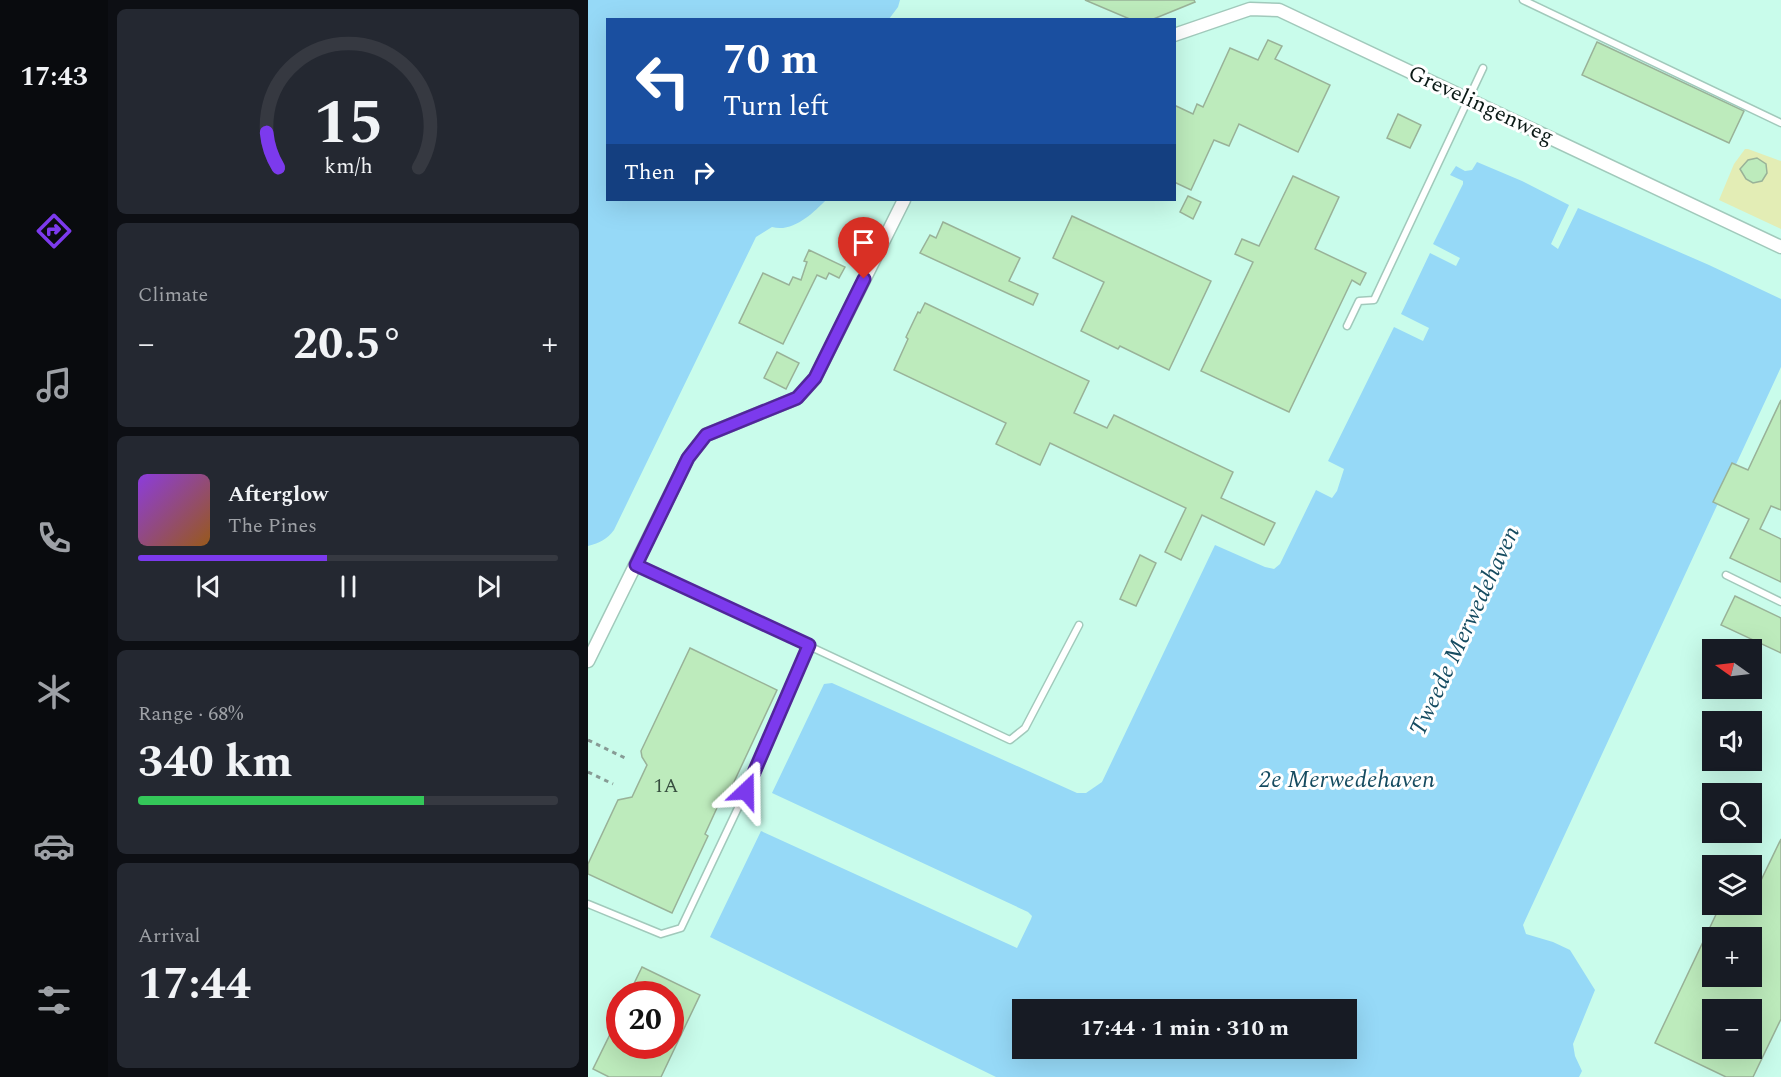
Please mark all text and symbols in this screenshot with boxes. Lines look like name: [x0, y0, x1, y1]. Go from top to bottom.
text: 70 m: [723, 29, 818, 92]
icon: left: [624, 42, 702, 120]
text: 17:43: [20, 56, 88, 98]
street label: Grevelingenweg: [1403, 57, 1559, 153]
text: 15: [313, 76, 383, 171]
text: Turn left: [723, 86, 829, 128]
text: km/h: [324, 151, 372, 184]
text: Then: [624, 156, 675, 189]
icon: right: [687, 156, 720, 189]
icon: directions: [33, 210, 75, 252]
pin: [838, 217, 889, 279]
icon: arrive: [847, 226, 880, 259]
text: Climate: [138, 280, 208, 310]
text: 20.5°: [293, 310, 403, 379]
text: −: [138, 319, 155, 369]
text: +: [541, 319, 558, 369]
icon: music: [33, 364, 75, 406]
text: Afterglow: [228, 478, 328, 511]
text: The Pines: [228, 511, 317, 541]
icon: phone: [33, 517, 75, 559]
water label: Tweede Merwedehaven: [1400, 520, 1530, 742]
icon: previous: [192, 570, 225, 603]
icon: pause: [332, 570, 365, 603]
icon: next: [472, 570, 505, 603]
north arrow: [1702, 639, 1762, 699]
map controls: [1702, 639, 1762, 1059]
icon: climate: [33, 671, 75, 713]
text: Range · 68%: [138, 699, 243, 729]
button: sound: [1702, 711, 1762, 771]
text: 340 km: [138, 728, 293, 797]
position arrow: [714, 759, 778, 823]
water label: 2e Merwedehaven: [1258, 762, 1435, 798]
house number: 1A: [654, 771, 679, 801]
button: search: [1702, 783, 1762, 843]
icon: car: [33, 825, 75, 867]
button: layers: [1702, 855, 1762, 915]
text: Arrival: [138, 921, 200, 951]
button: +: [1702, 927, 1762, 987]
text: 17:44: [138, 950, 251, 1019]
icon: filters: [33, 979, 75, 1021]
speed limit sign: 20: [606, 981, 684, 1059]
button: −: [1702, 999, 1762, 1059]
text: 17:44 · 1 min · 310 m: [1080, 1012, 1289, 1045]

